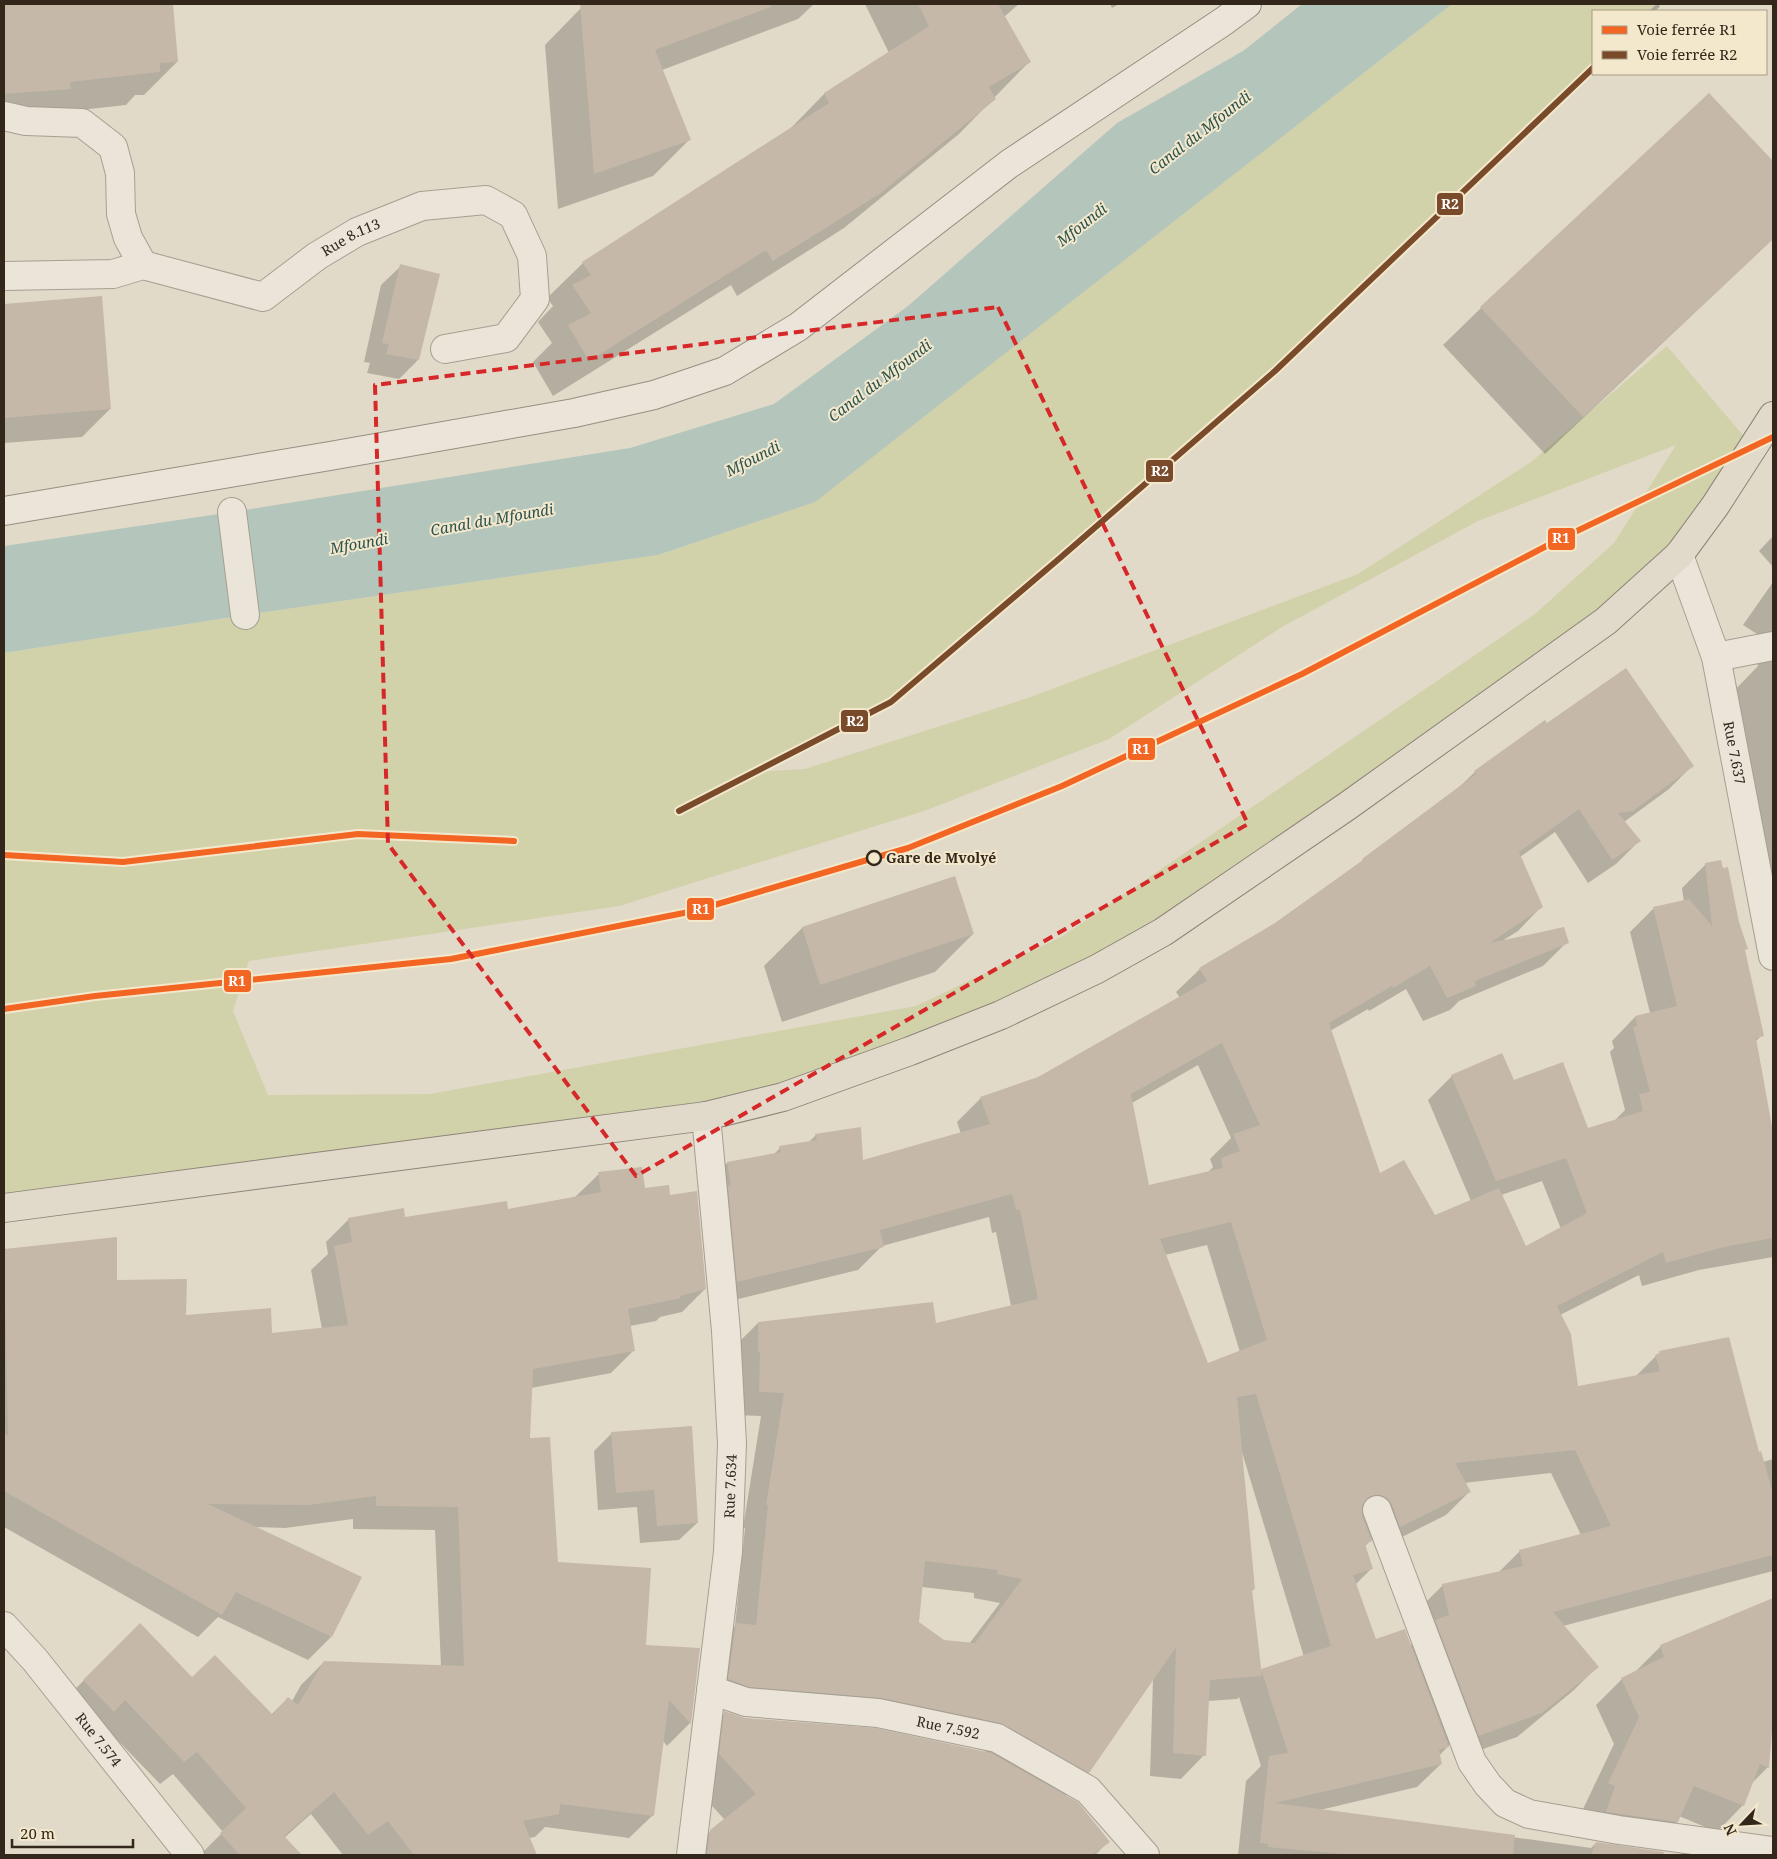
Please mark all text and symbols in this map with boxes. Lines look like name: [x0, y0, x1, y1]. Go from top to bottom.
legend: [1592, 10, 1767, 75]
text: Voie ferrée R1: [1637, 19, 1737, 39]
text: Voie ferrée R2: [1637, 44, 1737, 64]
water label: Canal du Mfoundi: [1144, 86, 1255, 178]
line badge: R2: [1436, 192, 1464, 216]
text: R2: [1441, 194, 1459, 213]
water label: Mfoundi: [1051, 198, 1111, 251]
street label: Rue 8.113: [318, 214, 383, 260]
water label: Canal du Mfoundi: [824, 335, 935, 426]
water label: Mfoundi: [721, 436, 784, 481]
line badge: R2: [1145, 459, 1174, 483]
text: R2: [1151, 461, 1169, 480]
water label: Canal du Mfoundi: [429, 498, 555, 540]
line badge: R1: [1547, 527, 1576, 551]
water label: Mfoundi: [327, 528, 390, 558]
text: R1: [1552, 528, 1570, 547]
line badge: R2: [840, 709, 869, 733]
text: R2: [846, 711, 864, 730]
street label: Rue 7.637: [1719, 719, 1750, 786]
line badge: R1: [1127, 737, 1156, 761]
text: R1: [1132, 739, 1150, 758]
place label: Gare de Mvolyé: [886, 848, 996, 867]
marker: Gare de Mvolyé: [866, 850, 882, 866]
line badge: R1: [686, 897, 715, 921]
text: R1: [692, 899, 710, 918]
line badge: R1: [223, 969, 252, 993]
text: R1: [228, 971, 246, 990]
street label: Rue 7.634: [719, 1454, 741, 1519]
street label: Rue 7.574: [71, 1709, 126, 1771]
street label: Rue 7.592: [915, 1711, 981, 1743]
north arrow: [1717, 1799, 1767, 1849]
scale bar: [12, 1816, 134, 1848]
text: N: [1719, 1821, 1741, 1839]
text: 20 m: [20, 1823, 55, 1843]

